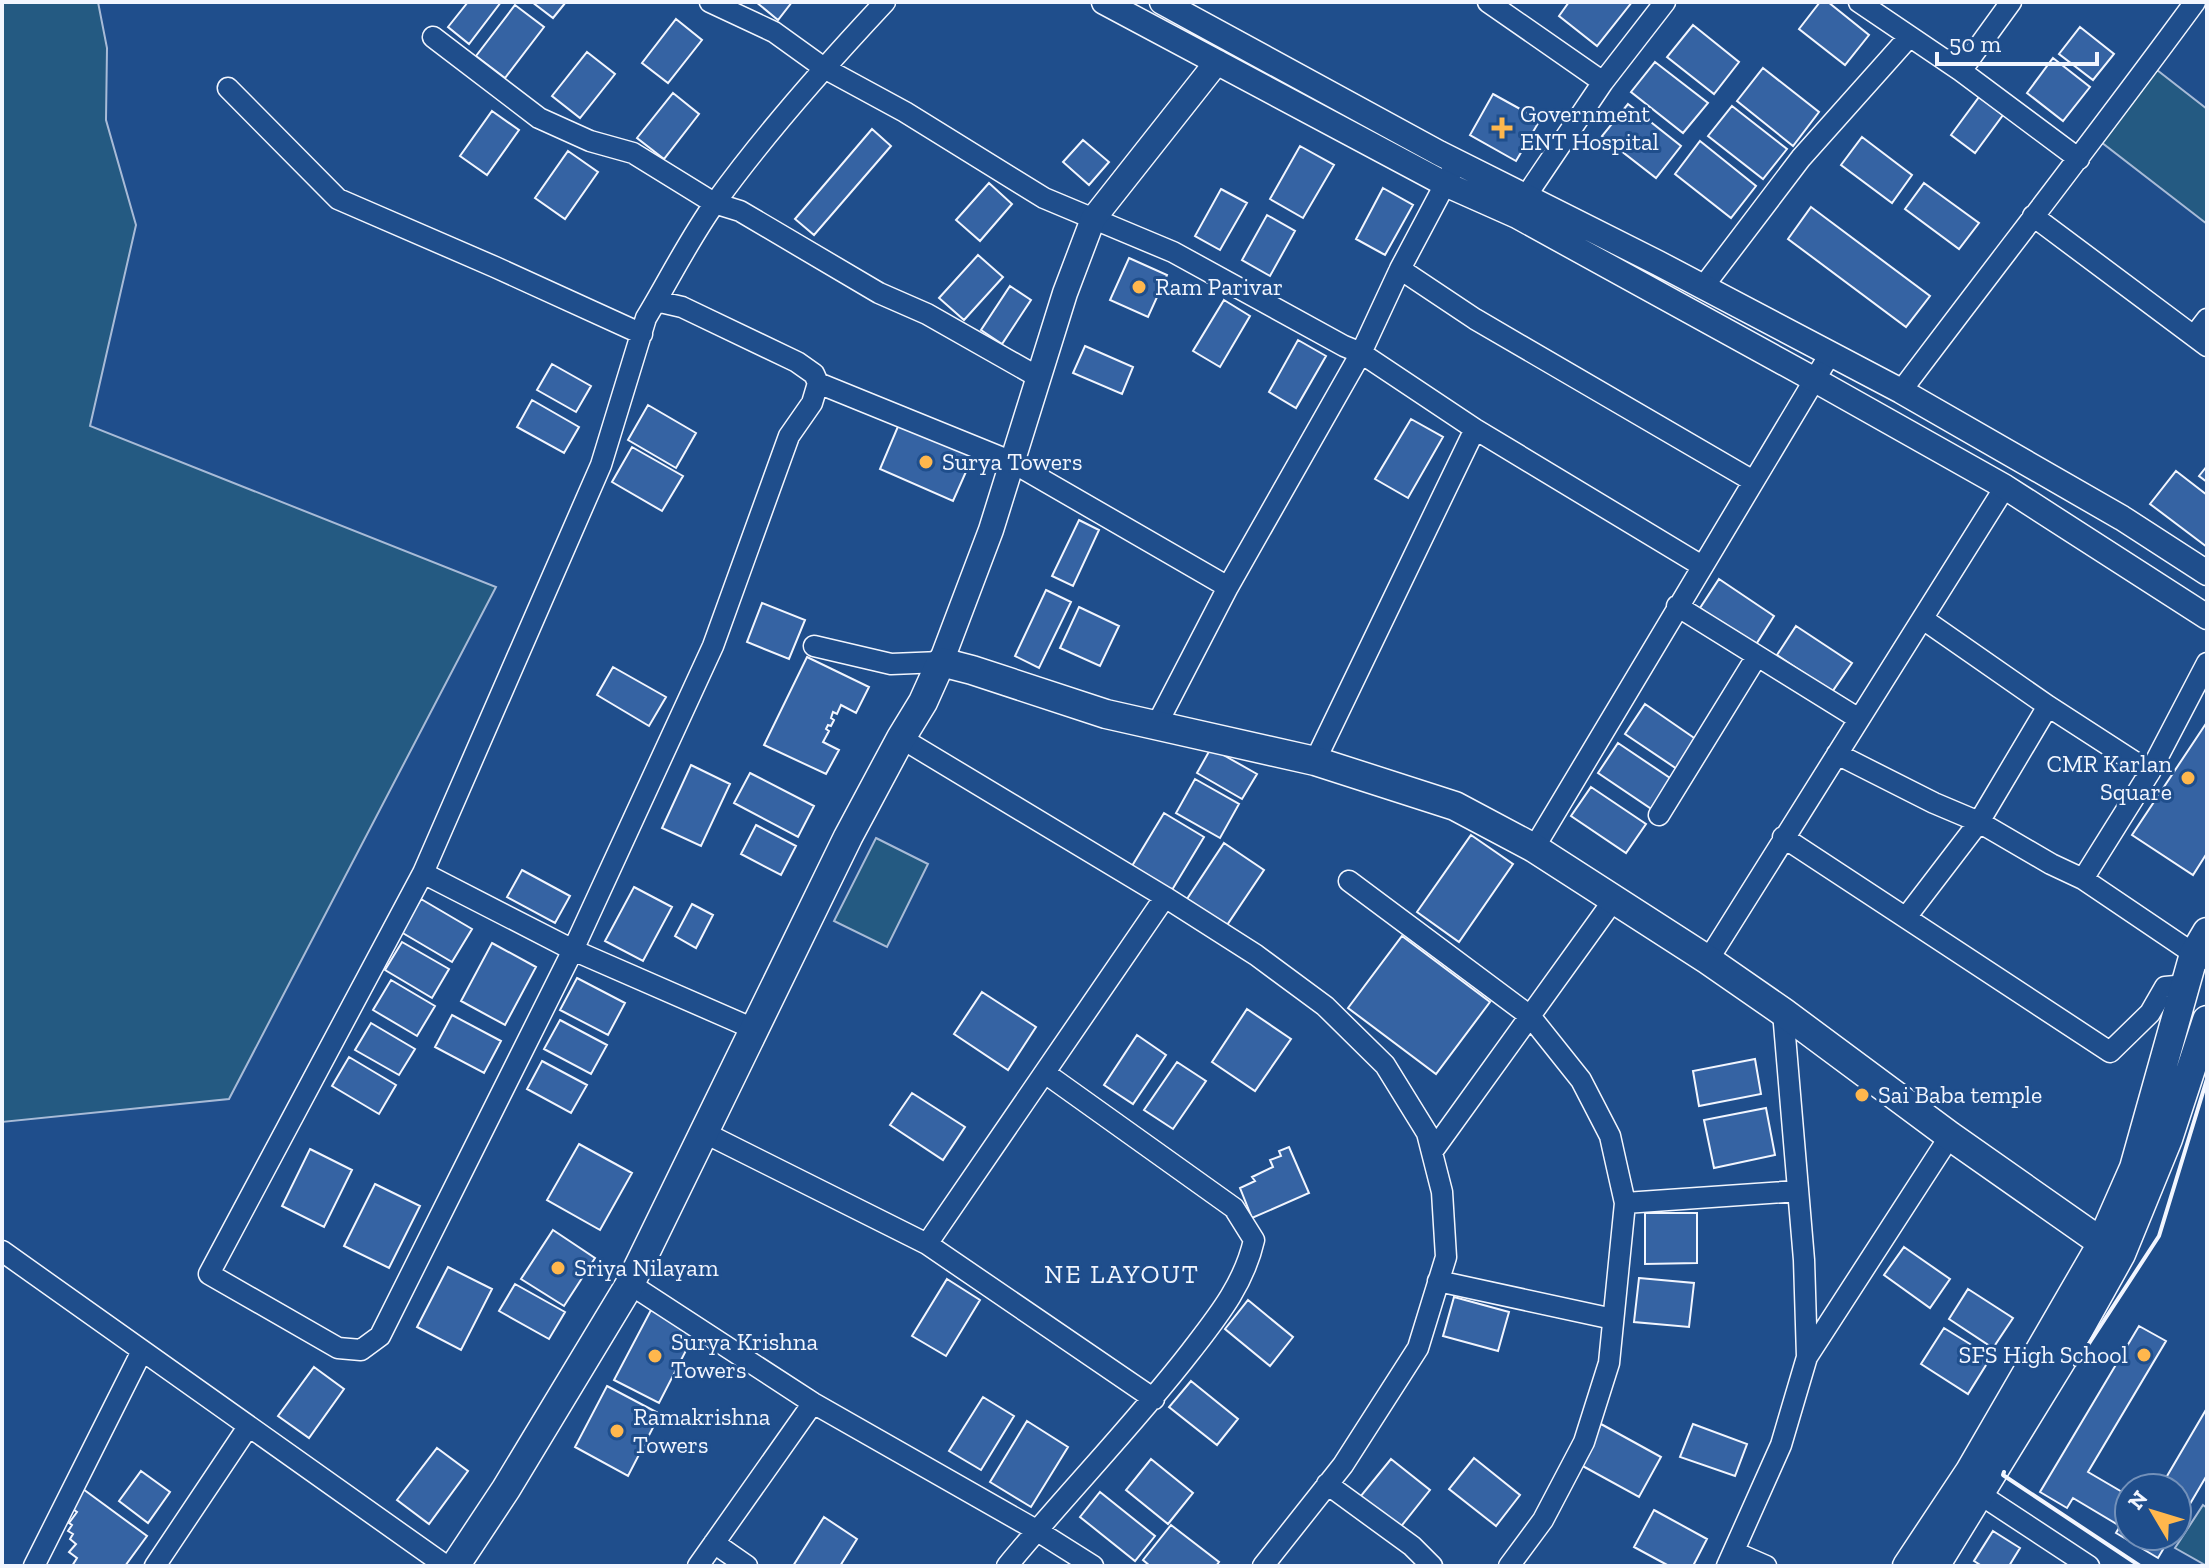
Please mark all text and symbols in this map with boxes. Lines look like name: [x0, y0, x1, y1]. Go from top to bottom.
scale bar: [1937, 16, 2097, 66]
text: 50 m: [1949, 29, 2002, 58]
place label: Government ENT Hospital: [1520, 99, 1659, 156]
marker: Government ENT Hospital: [1491, 117, 1513, 139]
place label: Ram Parivar: [1155, 272, 1283, 301]
marker: Ram Parivar: [1130, 278, 1148, 296]
place label: Surya Towers: [942, 447, 1083, 476]
marker: Surya Towers: [917, 453, 935, 471]
place label: CMR Karlan Square: [2046, 749, 2172, 806]
marker: CMR Karlan Square: [2179, 769, 2197, 787]
place label: Sai Baba temple: [1878, 1080, 2042, 1109]
marker: Sai Baba temple: [1853, 1086, 1871, 1104]
place label: Sriya Nilayam: [574, 1253, 719, 1282]
district label: NE LAYOUT: [1044, 1258, 1200, 1290]
marker: Sriya Nilayam: [549, 1259, 567, 1277]
place label: Surya Krishna Towers: [671, 1327, 819, 1384]
place label: SFS High School: [1959, 1340, 2128, 1369]
marker: SFS High School: [2135, 1346, 2153, 1364]
marker: Surya Krishna Towers: [646, 1347, 664, 1365]
place label: Ramakrishna Towers: [633, 1402, 771, 1459]
marker: Ramakrishna Towers: [608, 1422, 626, 1440]
north arrow: [2113, 1472, 2193, 1552]
text: N: [2122, 1485, 2154, 1515]

